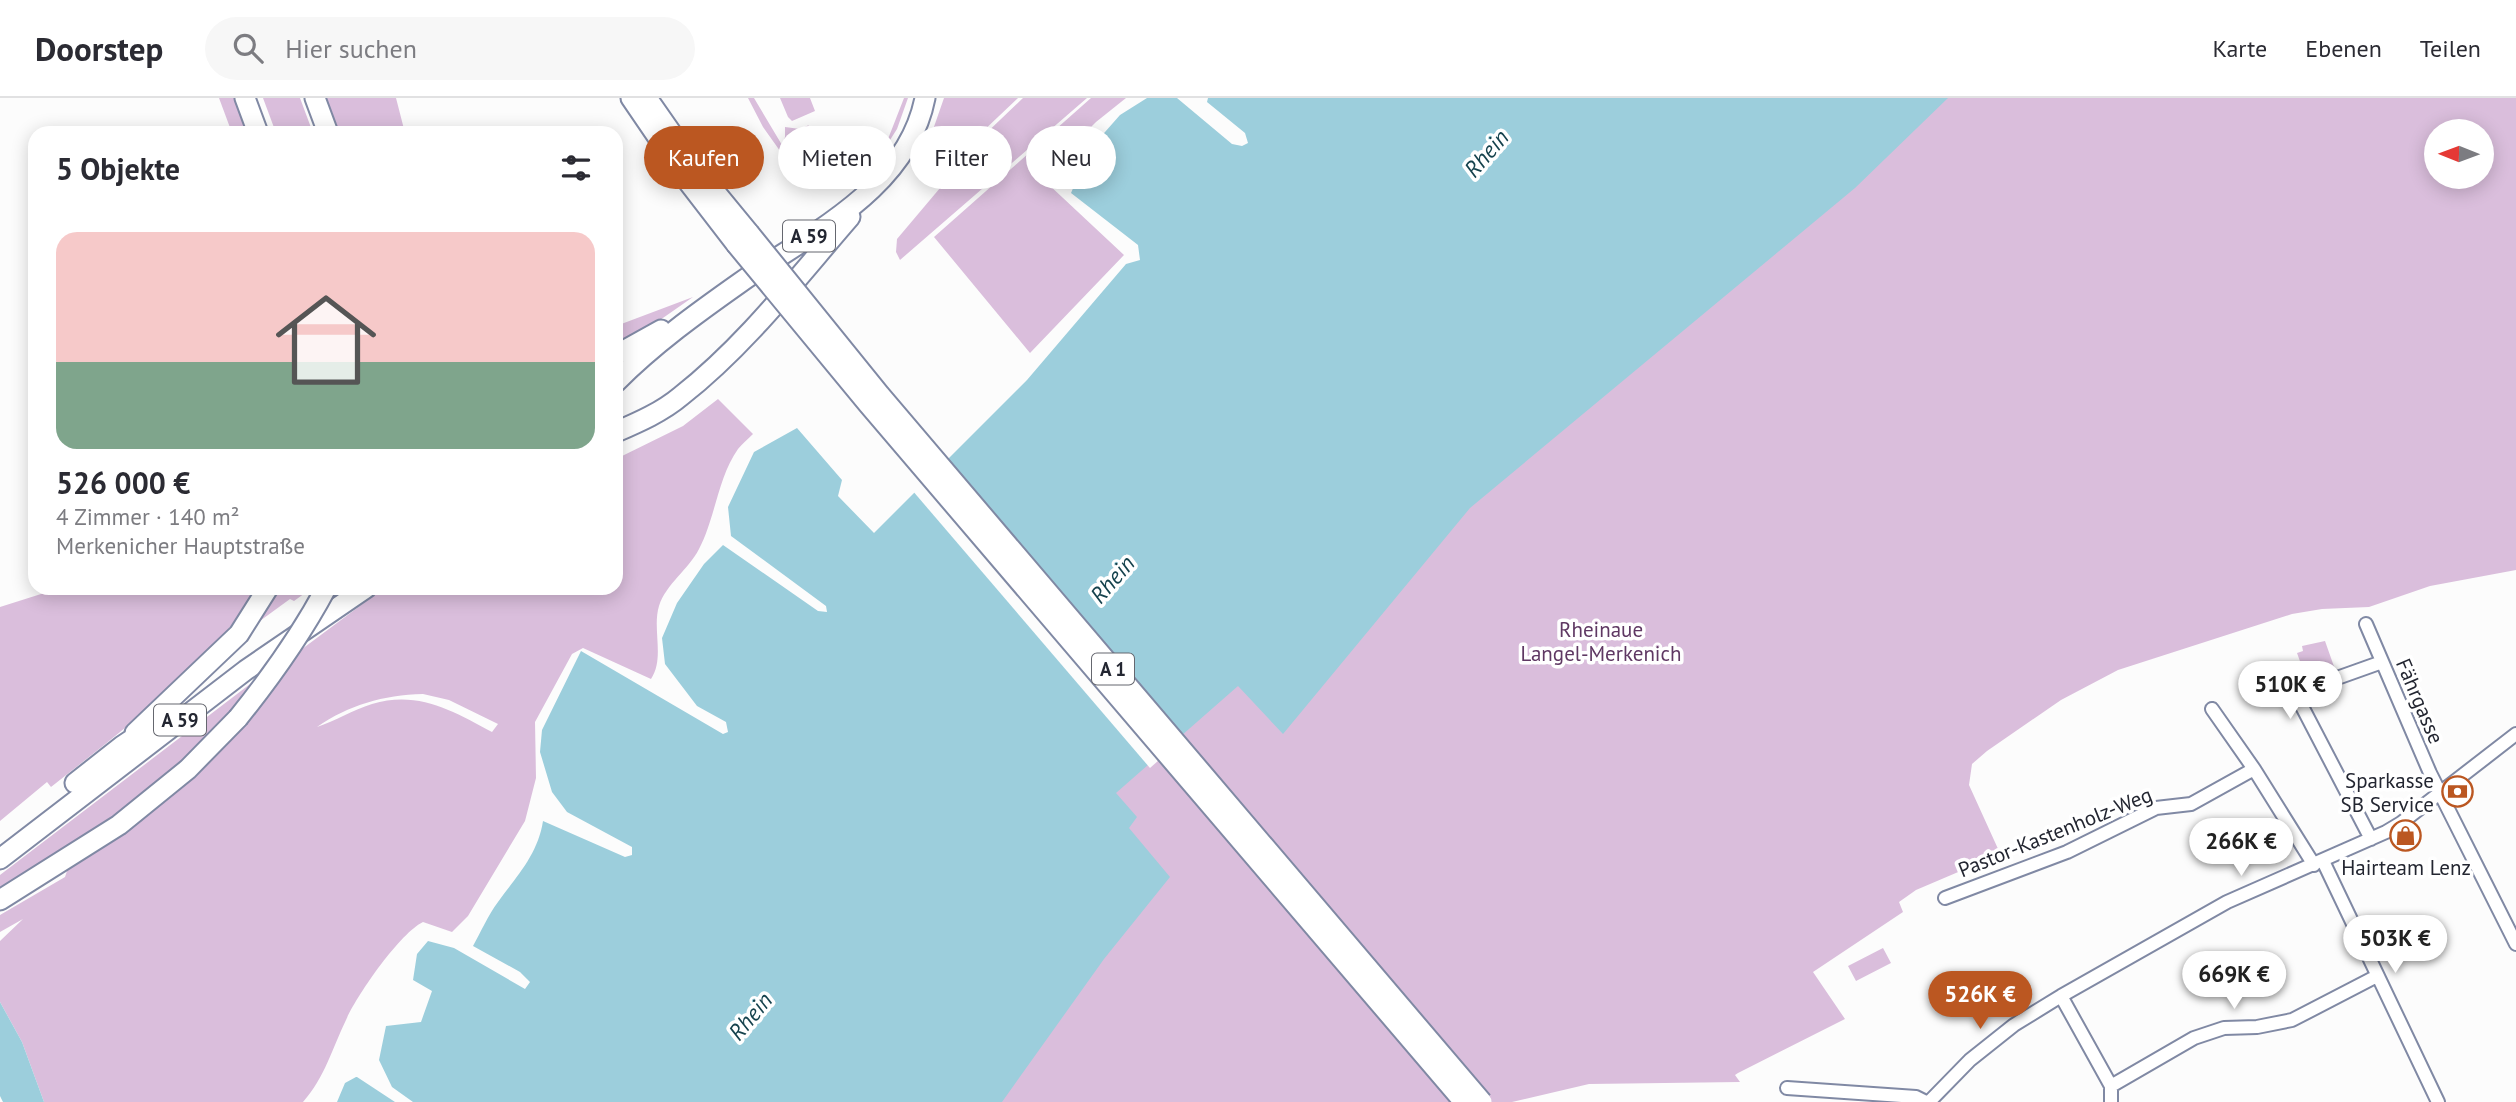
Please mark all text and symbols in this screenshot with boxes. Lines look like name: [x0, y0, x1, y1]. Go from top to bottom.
search box: [205, 17, 695, 80]
text: Doorstep: [35, 27, 163, 70]
icon: search: [229, 29, 267, 67]
text: Hier suchen: [285, 32, 417, 65]
text: Karte: [2213, 33, 2267, 64]
text: Ebenen: [2305, 33, 2382, 64]
text: Teilen: [2420, 33, 2481, 64]
north arrow: [2424, 119, 2494, 189]
map controls: [2424, 119, 2494, 189]
water label: Rhein: [1457, 123, 1515, 183]
chip: Kaufen: [644, 126, 764, 189]
chip: Mieten: [778, 126, 896, 189]
chip: Filter: [910, 126, 1012, 189]
chip: Neu: [1026, 126, 1116, 189]
text: 5 Objekte: [56, 149, 180, 188]
icon: filters: [557, 149, 595, 187]
road number: A 59: [783, 220, 835, 252]
icon: home: [263, 277, 389, 403]
text: 526 000 €: [56, 463, 190, 502]
text: 4 Zimmer · 140 m²: [56, 502, 240, 531]
text: Merkenicher Hauptstraße: [56, 531, 305, 560]
water label: Rhein: [1083, 549, 1141, 609]
park label: Rheinaue Langel-Merkenich: [1521, 616, 1681, 667]
road number: A 1: [1092, 654, 1134, 684]
street label: Fährgasse: [2390, 654, 2450, 748]
pin: 510K €: [2233, 662, 2347, 721]
text: 510K €: [2254, 669, 2326, 698]
road number: A 59: [154, 705, 206, 736]
place label: Sparkasse SB Service: [2341, 767, 2434, 818]
bank icon: Sparkasse SB Service: [2440, 775, 2474, 809]
street label: Pastor-Kastenholz-Weg: [1954, 781, 2156, 883]
pin: 266K €: [2184, 818, 2298, 878]
shop icon: Hairteam Lenz: [2389, 818, 2423, 852]
text: 266K €: [2205, 826, 2277, 855]
place label: Hairteam Lenz: [2341, 854, 2471, 881]
pin: 503K €: [2338, 916, 2452, 975]
text: 503K €: [2359, 923, 2431, 952]
pin: 669K €: [2177, 951, 2291, 1011]
text: 669K €: [2198, 959, 2270, 988]
pin: 526K €: [1923, 972, 2037, 1031]
text: 526K €: [1944, 979, 2016, 1008]
water label: Rhein: [722, 986, 778, 1046]

